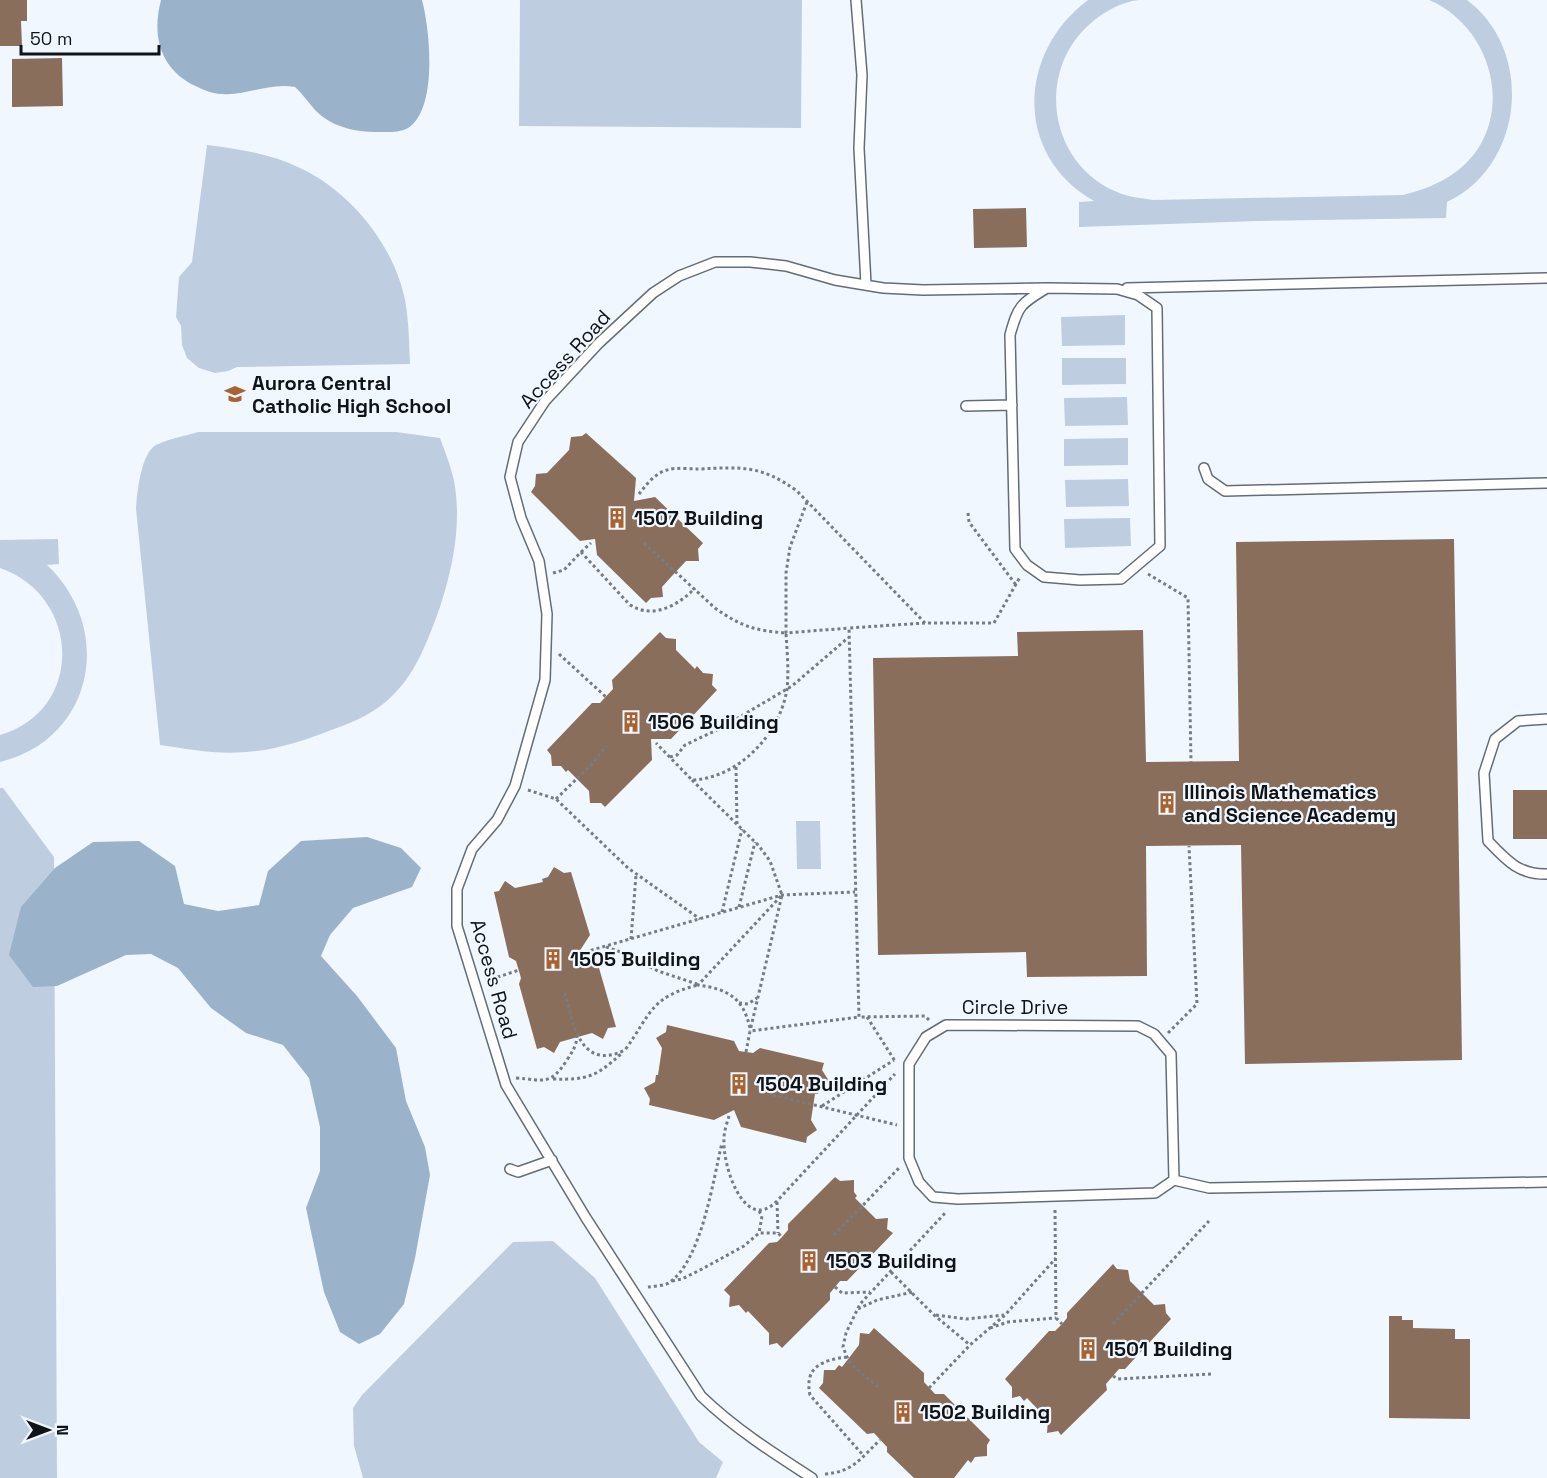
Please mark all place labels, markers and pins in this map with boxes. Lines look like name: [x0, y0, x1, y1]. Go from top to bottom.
place label: Aurora Central Catholic High School: [252, 370, 451, 419]
school or university icon: Aurora Central Catholic High School: [223, 382, 247, 406]
place label: 1507 Building: [634, 505, 763, 531]
building icon: 1507 Building: [605, 506, 629, 530]
place label: 1506 Building: [648, 709, 779, 735]
building icon: 1506 Building: [619, 710, 643, 734]
place label: Illinois Mathematics and Science Academy: [1184, 779, 1396, 828]
building icon: Illinois Mathematics and Science Academy: [1155, 791, 1179, 815]
place label: 1505 Building: [570, 946, 700, 972]
building icon: 1505 Building: [541, 947, 565, 971]
place label: 1504 Building: [756, 1071, 887, 1097]
building icon: 1504 Building: [727, 1072, 751, 1096]
place label: 1503 Building: [826, 1248, 957, 1274]
building icon: 1503 Building: [797, 1249, 821, 1273]
place label: 1501 Building: [1105, 1336, 1233, 1362]
building icon: 1501 Building: [1076, 1337, 1100, 1361]
place label: 1502 Building: [920, 1399, 1050, 1425]
building icon: 1502 Building: [891, 1400, 915, 1424]

